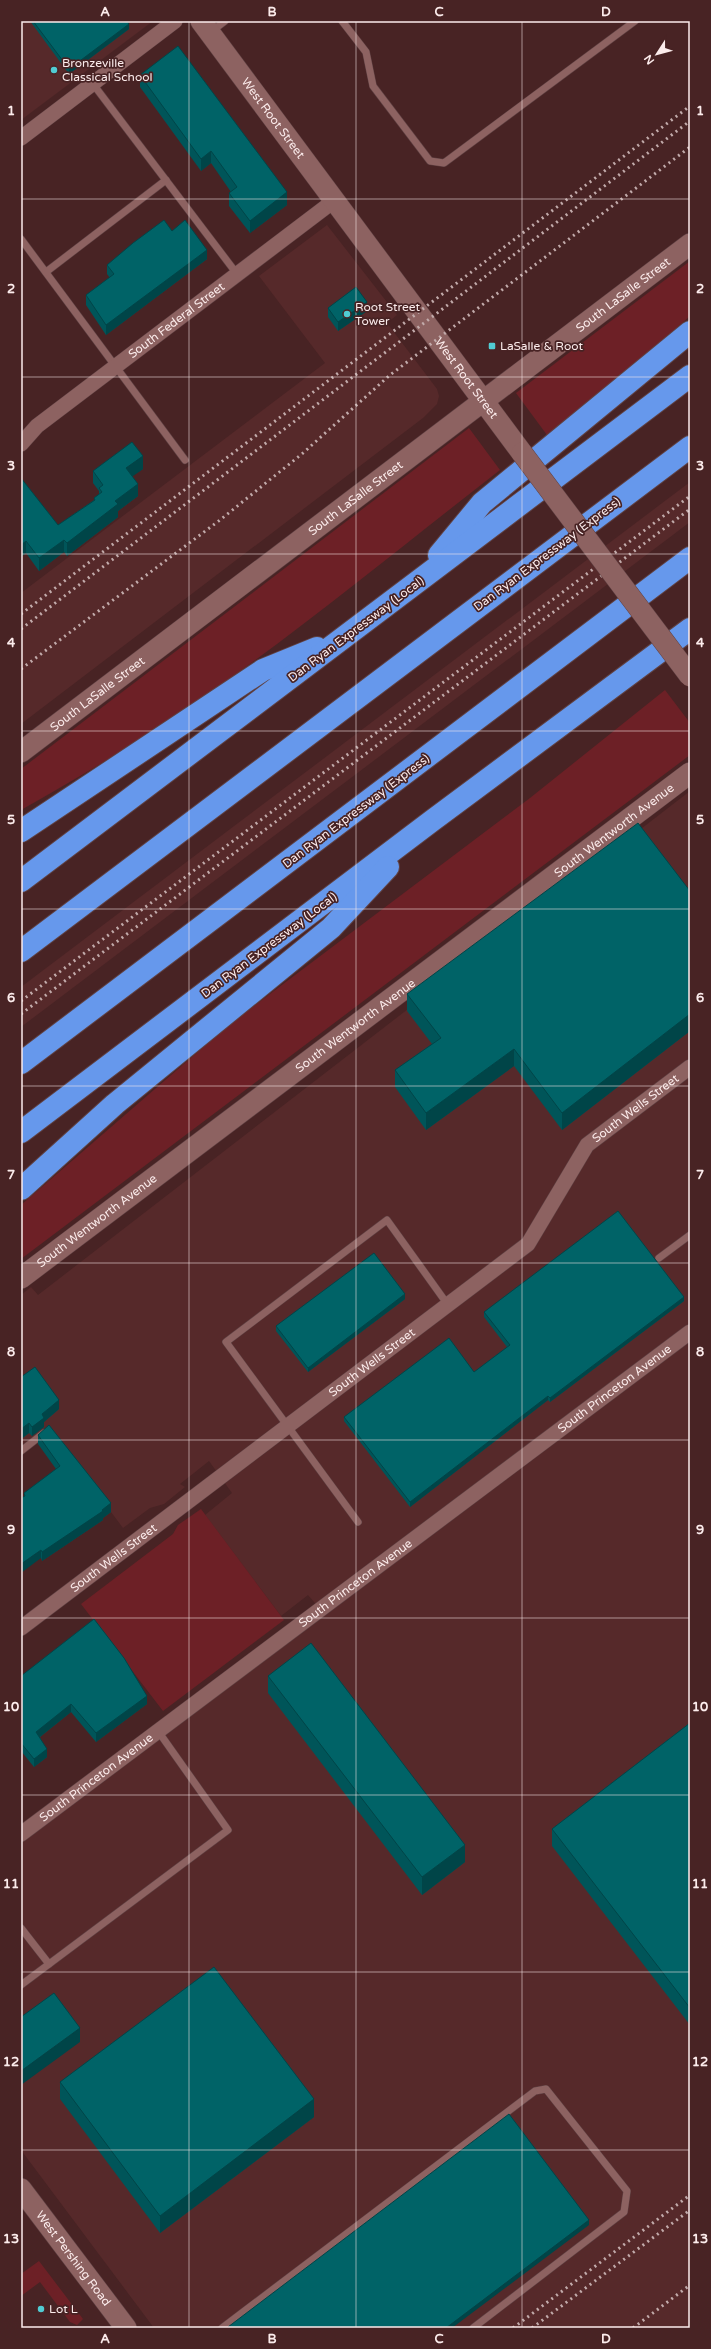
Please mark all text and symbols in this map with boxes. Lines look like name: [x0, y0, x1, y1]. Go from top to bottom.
text: A: [100, 4, 110, 20]
text: B: [267, 4, 277, 20]
text: C: [434, 4, 444, 20]
text: D: [601, 4, 611, 20]
north arrow: [637, 34, 677, 74]
text: N: [641, 52, 657, 67]
place label: Bronzeville Classical School: [62, 56, 153, 84]
marker: Bronzeville Classical School: [49, 65, 59, 75]
street label: West Root Street: [239, 75, 308, 162]
text: 1: [7, 103, 15, 119]
text: 1: [696, 103, 704, 119]
street label: South LaSalle Street: [573, 254, 673, 335]
street label: South Federal Street: [126, 279, 227, 361]
text: 2: [7, 281, 15, 297]
text: 2: [696, 281, 704, 297]
place label: Root Street Tower: [355, 300, 421, 328]
marker: Root Street Tower: [342, 309, 352, 319]
street label: West Root Street: [432, 335, 501, 422]
place label: LaSalle & Root: [500, 339, 583, 353]
marker: LaSalle & Root: [487, 341, 497, 351]
street label: South LaSalle Street: [305, 457, 406, 538]
text: 3: [7, 458, 15, 474]
text: 3: [696, 458, 704, 474]
street label: Dan Ryan Expressway (Express): [471, 494, 623, 614]
street label: Dan Ryan Expressway (Local): [285, 573, 427, 685]
text: 4: [7, 635, 16, 651]
text: 4: [696, 635, 705, 651]
street label: South LaSalle Street: [47, 653, 148, 734]
street label: Dan Ryan Expressway (Express): [280, 751, 432, 871]
street label: South Wentworth Avenue: [551, 781, 677, 880]
text: 5: [7, 812, 15, 828]
text: 5: [696, 812, 704, 828]
street label: Dan Ryan Expressway (Local): [198, 889, 340, 1001]
street label: South Wentworth Avenue: [293, 976, 418, 1075]
text: 6: [7, 990, 15, 1006]
text: 6: [696, 990, 704, 1006]
street label: South Wells Street: [589, 1071, 682, 1146]
text: 7: [7, 1167, 15, 1183]
text: 7: [696, 1167, 704, 1183]
street label: South Wentworth Avenue: [34, 1171, 160, 1270]
street label: South Wells Street: [326, 1325, 418, 1400]
street label: South Princeton Avenue: [555, 1341, 674, 1436]
text: 8: [7, 1344, 15, 1360]
text: 8: [696, 1344, 704, 1360]
street label: South Wells Street: [68, 1521, 160, 1595]
text: 9: [7, 1522, 15, 1538]
text: 9: [696, 1522, 704, 1538]
street label: South Princeton Avenue: [296, 1536, 415, 1630]
text: 10: [3, 1699, 19, 1715]
text: 10: [692, 1699, 708, 1715]
street label: South Princeton Avenue: [37, 1730, 156, 1825]
text: 11: [3, 1876, 19, 1892]
text: 11: [692, 1876, 708, 1892]
text: 12: [3, 2054, 19, 2070]
text: 12: [692, 2054, 708, 2070]
street label: West Pershing Road: [33, 2208, 114, 2309]
text: 13: [3, 2231, 19, 2247]
text: 13: [692, 2231, 708, 2247]
place label: Lot L: [49, 2302, 78, 2316]
marker: Lot L: [36, 2304, 46, 2314]
text: A: [100, 2331, 110, 2347]
text: B: [267, 2331, 277, 2347]
text: C: [434, 2331, 444, 2347]
text: D: [601, 2331, 611, 2347]

